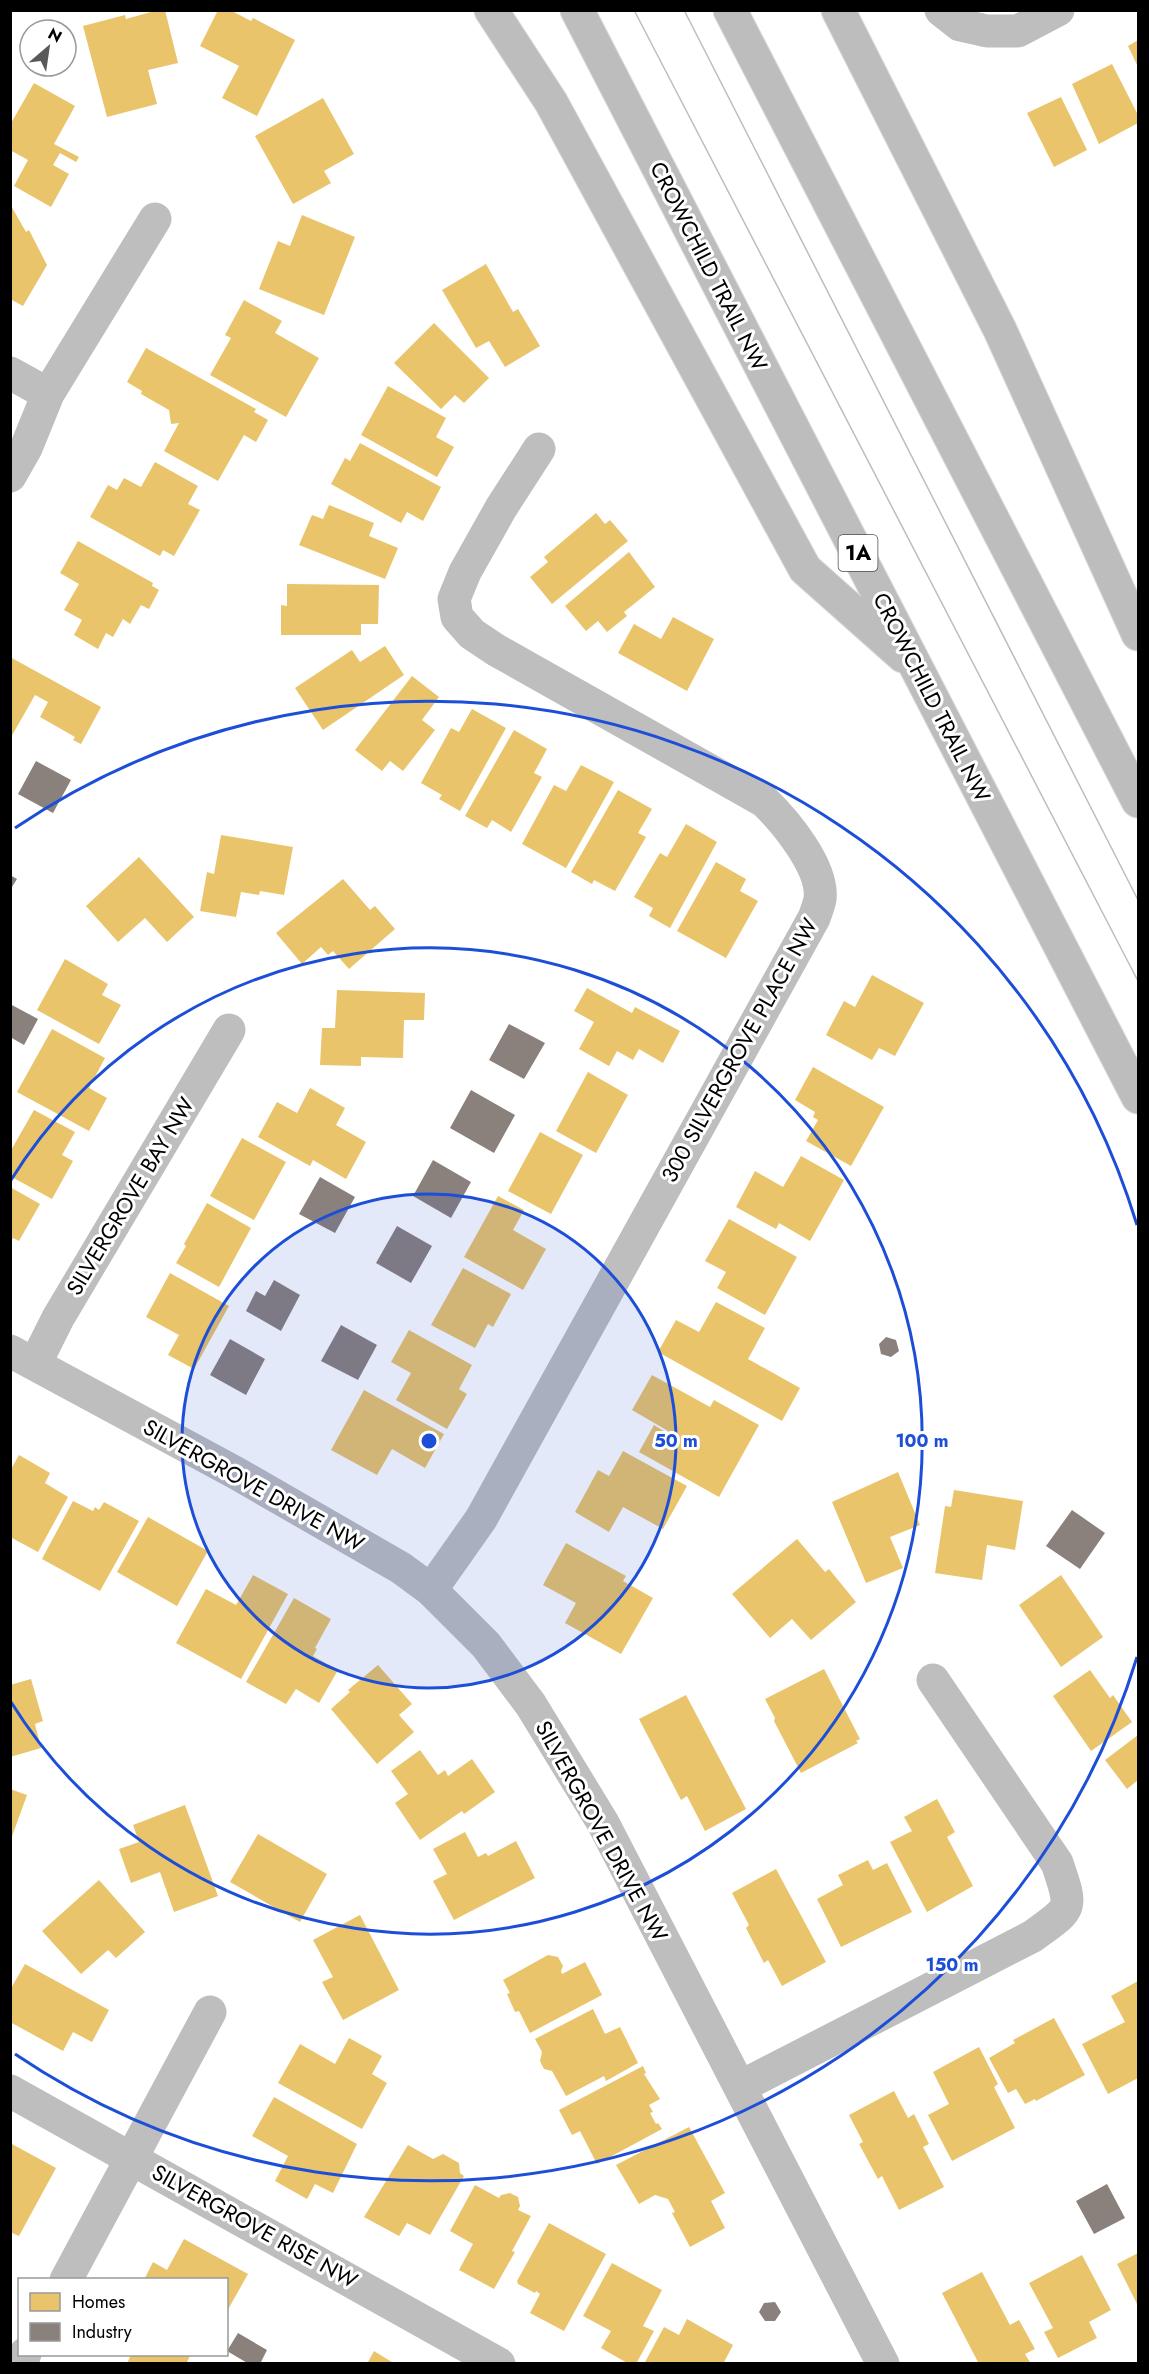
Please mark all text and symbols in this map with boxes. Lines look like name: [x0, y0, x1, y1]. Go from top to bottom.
north arrow: [18, 18, 78, 78]
text: N: [44, 22, 66, 48]
street label: CROWCHILD TRAIL NW: [642, 156, 776, 376]
road number: 1A: [838, 535, 878, 571]
street label: CROWCHILD TRAIL NW: [865, 587, 999, 807]
street label: 300 SILVERGROVE PLACE NW: [653, 912, 825, 1188]
street label: SILVERGROVE BAY NW: [58, 1091, 202, 1301]
street label: SILVERGROVE DRIVE NW: [138, 1411, 370, 1559]
text: 50 m: [654, 1428, 698, 1454]
text: 100 m: [895, 1428, 949, 1454]
centre of rings: [419, 1431, 439, 1451]
street label: SILVERGROVE DRIVE NW: [528, 1715, 676, 1947]
text: 150 m: [926, 1952, 978, 1978]
street label: SILVERGROVE RISE NW: [146, 2156, 364, 2296]
legend: [18, 2278, 228, 2356]
text: Homes: [72, 2289, 125, 2315]
text: Industry: [72, 2319, 132, 2345]

